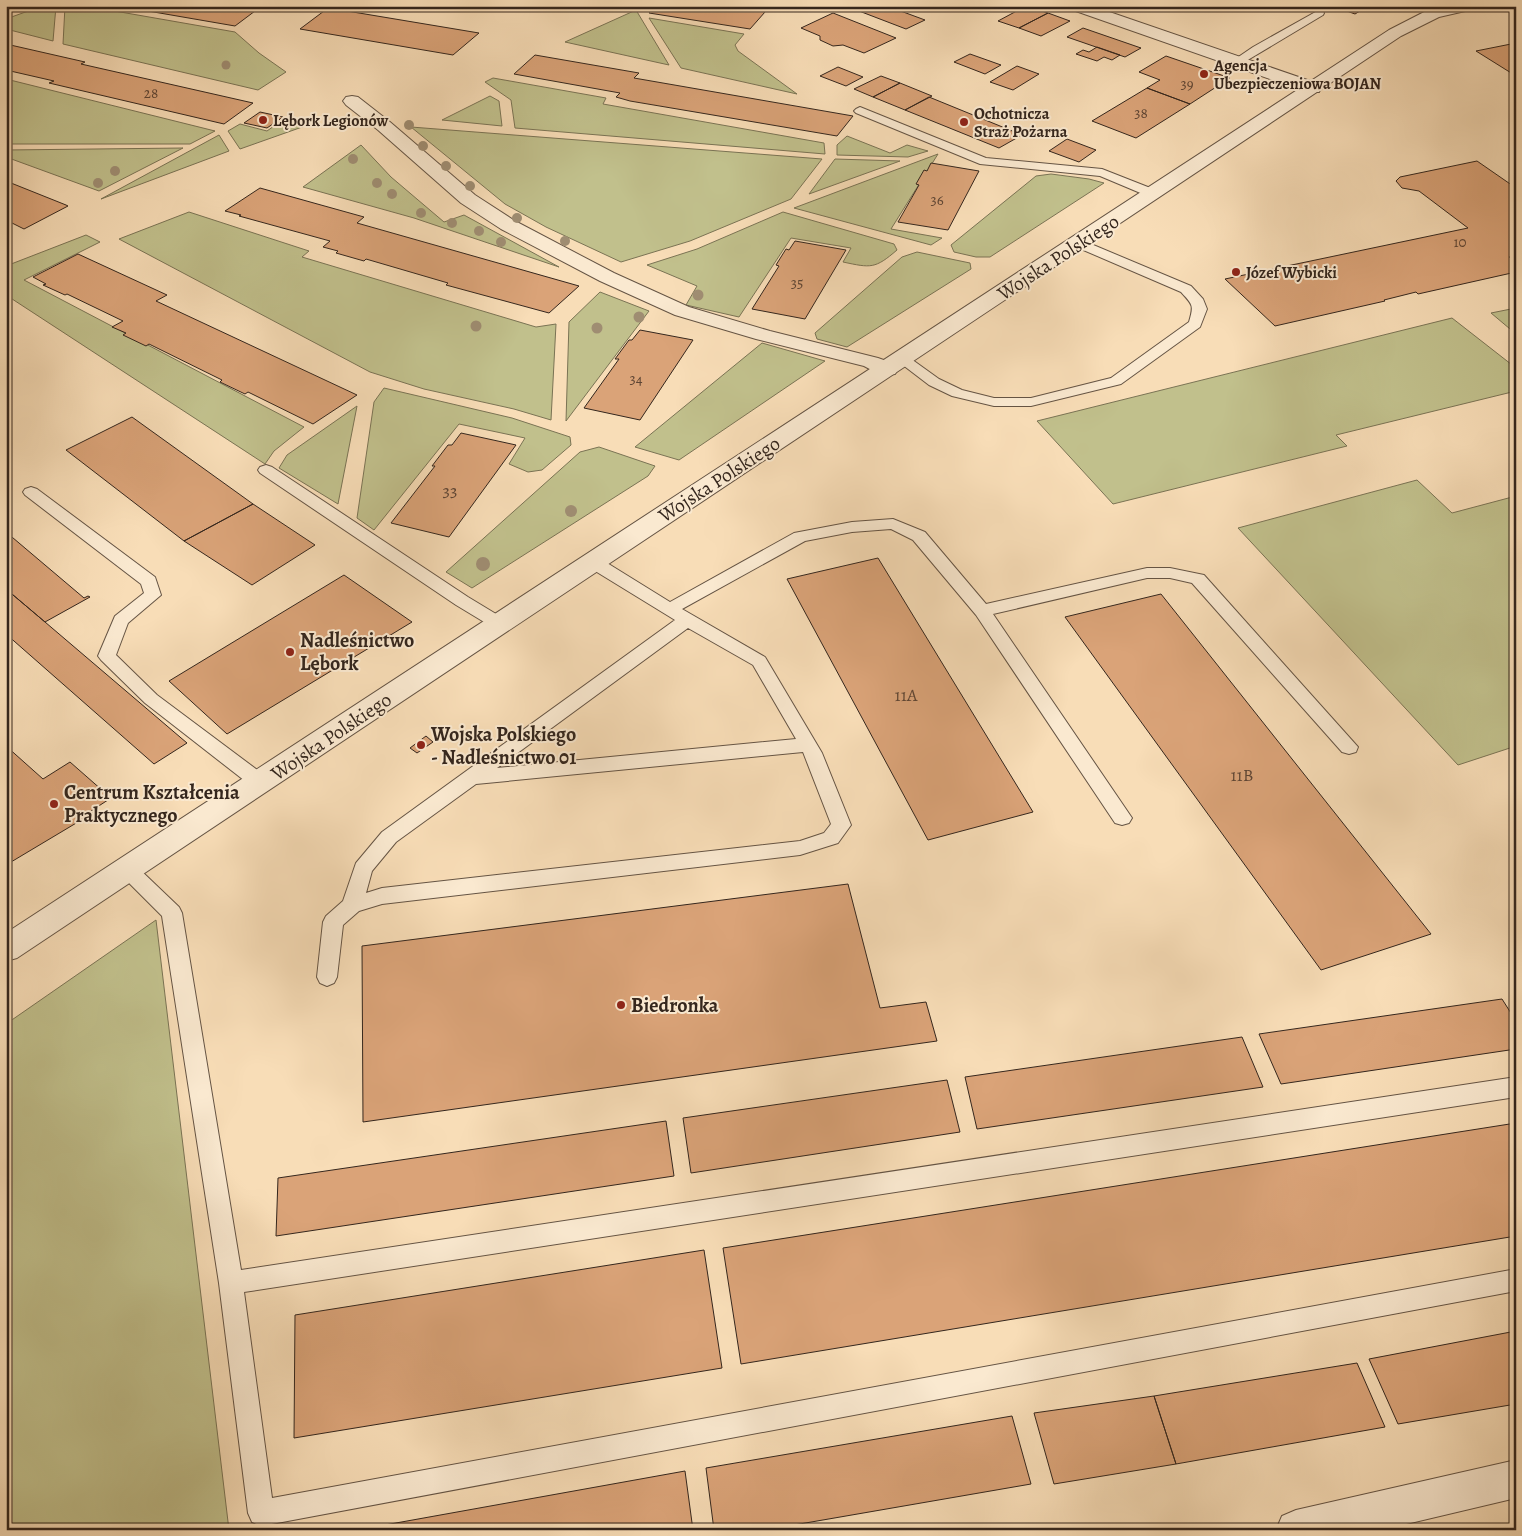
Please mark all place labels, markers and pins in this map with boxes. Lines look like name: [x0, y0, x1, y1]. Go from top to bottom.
place label: Agencja Ubezpieczeniowa BOJAN: [1213, 55, 1381, 95]
marker: Agencja Ubezpieczeniowa BOJAN: [1198, 68, 1210, 80]
place label: Ochotnicza Straż Pożarna: [974, 103, 1068, 143]
place label: Lębork Legionów: [273, 110, 388, 132]
marker: Lębork Legionów: [257, 114, 269, 126]
marker: Ochotnicza Straż Pożarna: [958, 116, 970, 128]
place label: Józef Wybicki: [1246, 262, 1337, 284]
marker: Józef Wybicki: [1230, 266, 1242, 278]
place label: Nadleśnictwo Lębork: [300, 627, 414, 677]
marker: Nadleśnictwo Lębork: [284, 646, 296, 658]
place label: Wojska Polskiego - Nadleśnictwo 01: [430, 721, 576, 771]
marker: Wojska Polskiego - Nadleśnictwo 01: [415, 739, 427, 751]
place label: Centrum Kształcenia Praktycznego: [64, 779, 240, 829]
marker: Centrum Kształcenia Praktycznego: [48, 798, 60, 810]
place label: Biedronka: [631, 992, 719, 1019]
marker: Biedronka: [615, 999, 627, 1011]

